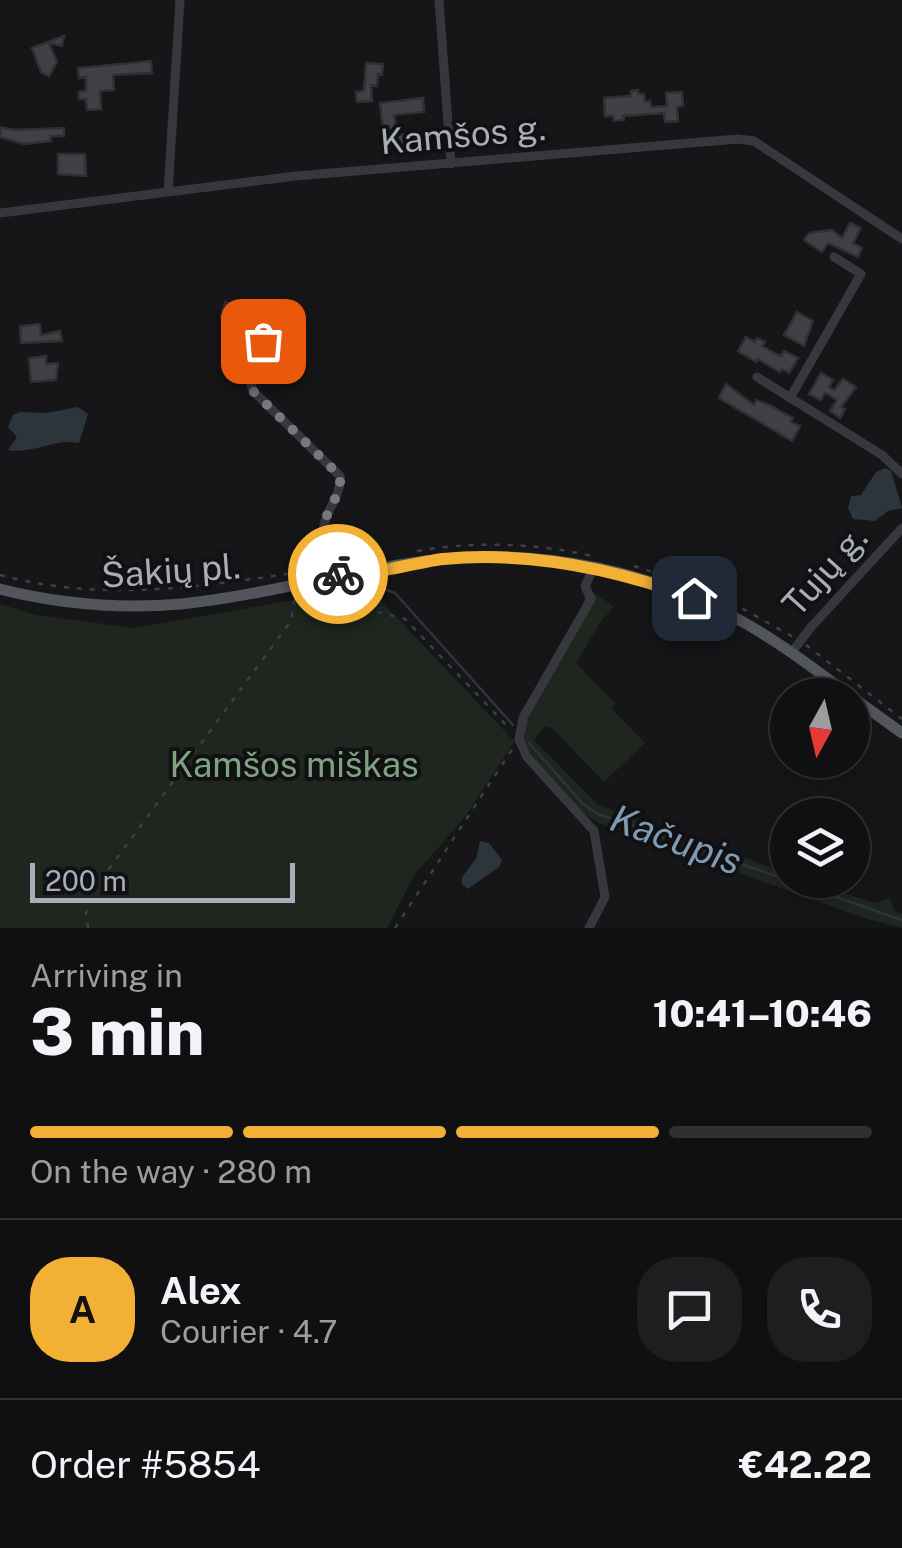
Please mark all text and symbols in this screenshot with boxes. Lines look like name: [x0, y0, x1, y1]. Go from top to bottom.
street label: Kamšos g.: [378, 107, 548, 162]
pin: [221, 299, 306, 384]
icon: bag: [236, 314, 291, 369]
street label: Tujų g.: [774, 517, 876, 624]
courier: [288, 524, 388, 624]
street label: Šakių pl.: [100, 545, 242, 596]
icon: bike: [311, 547, 366, 602]
pin: [652, 556, 737, 641]
icon: home: [667, 571, 722, 626]
north arrow: [770, 678, 870, 778]
map controls: [770, 678, 870, 898]
park label: Kamšos miškas: [169, 744, 419, 785]
water label: Kačupis: [605, 795, 748, 884]
button: layers: [770, 798, 870, 898]
scale bar: [30, 858, 295, 903]
text: 200 m: [45, 864, 127, 897]
text: Arriving in: [30, 957, 183, 994]
text: 10:41–10:46: [653, 991, 872, 1036]
text: 3 min: [30, 993, 205, 1070]
text: On the way · 280 m: [30, 1153, 312, 1190]
button: chat: [637, 1257, 742, 1362]
button: phone: [767, 1257, 872, 1362]
text: Alex: [160, 1268, 242, 1313]
text: A: [69, 1287, 96, 1332]
text: Courier · 4.7: [160, 1313, 337, 1350]
text: Order #5854: [30, 1442, 261, 1487]
text: €42.22: [739, 1442, 872, 1487]

